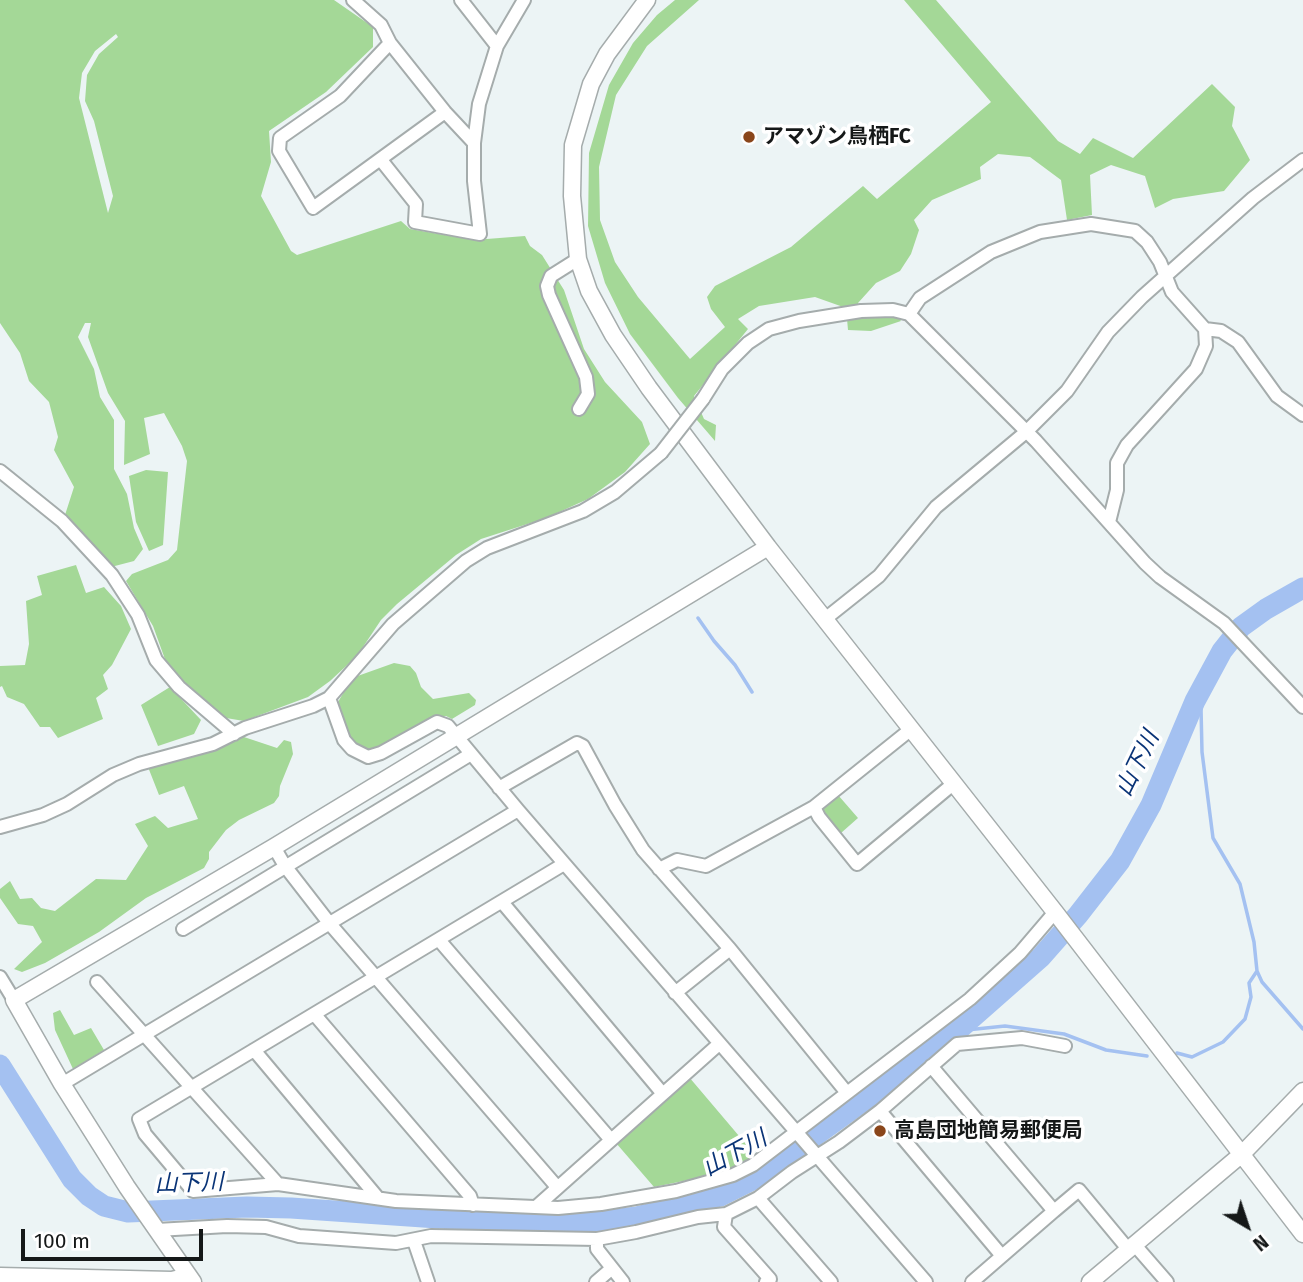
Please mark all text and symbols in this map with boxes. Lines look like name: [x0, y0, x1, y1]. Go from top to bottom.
place label: アマゾン鳥栖FC: [763, 124, 911, 150]
marker: アマゾン鳥栖FC: [741, 129, 757, 145]
water label: 山下川: [1110, 727, 1166, 801]
place label: 高島団地簡易郵便局: [894, 1118, 1083, 1144]
marker: 高島団地簡易郵便局: [872, 1123, 888, 1139]
water label: 山下川: [698, 1125, 772, 1183]
water label: 山下川: [154, 1169, 224, 1199]
north arrow: [1212, 1191, 1282, 1261]
scale bar: [24, 1216, 206, 1260]
text: 100 m: [34, 1228, 90, 1254]
text: N: [1248, 1230, 1273, 1256]

